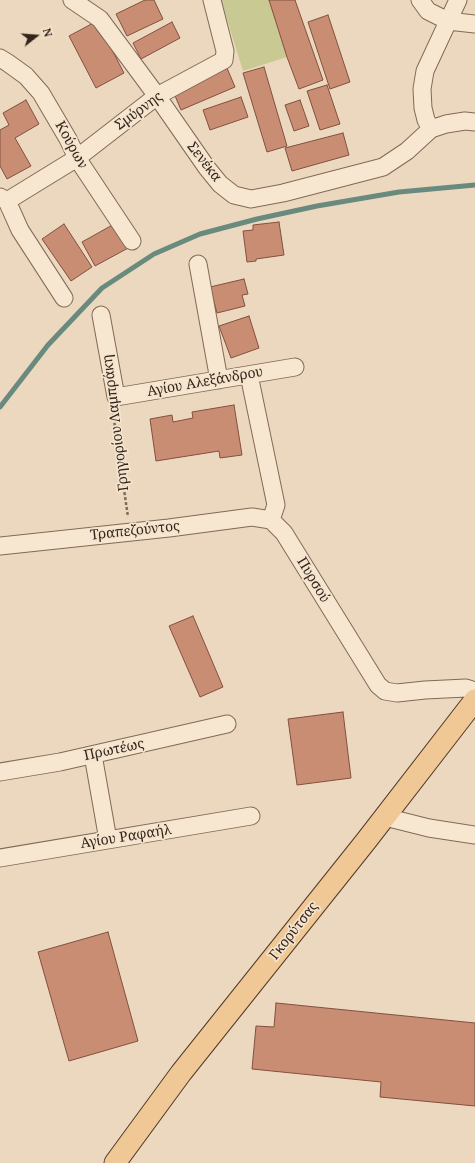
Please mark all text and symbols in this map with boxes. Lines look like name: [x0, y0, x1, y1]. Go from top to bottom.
north arrow: [16, 16, 56, 56]
text: N: [40, 26, 56, 39]
street label: Σμύρνης: [112, 88, 166, 134]
street label: Κούρων: [51, 118, 91, 172]
street label: Σενέκα: [183, 139, 225, 185]
street label: Γρηγορίου Λαμπράκη: [99, 354, 133, 492]
street label: Αγίου Αλεξάνδρου: [146, 364, 264, 400]
street label: Τραπεζούντος: [89, 518, 181, 544]
street label: Πυρσού: [293, 554, 333, 606]
street label: Πρωτέως: [82, 735, 146, 765]
street label: Αγίου Ραφαήλ: [79, 822, 173, 852]
street label: Γκορύτσας: [266, 899, 322, 963]

